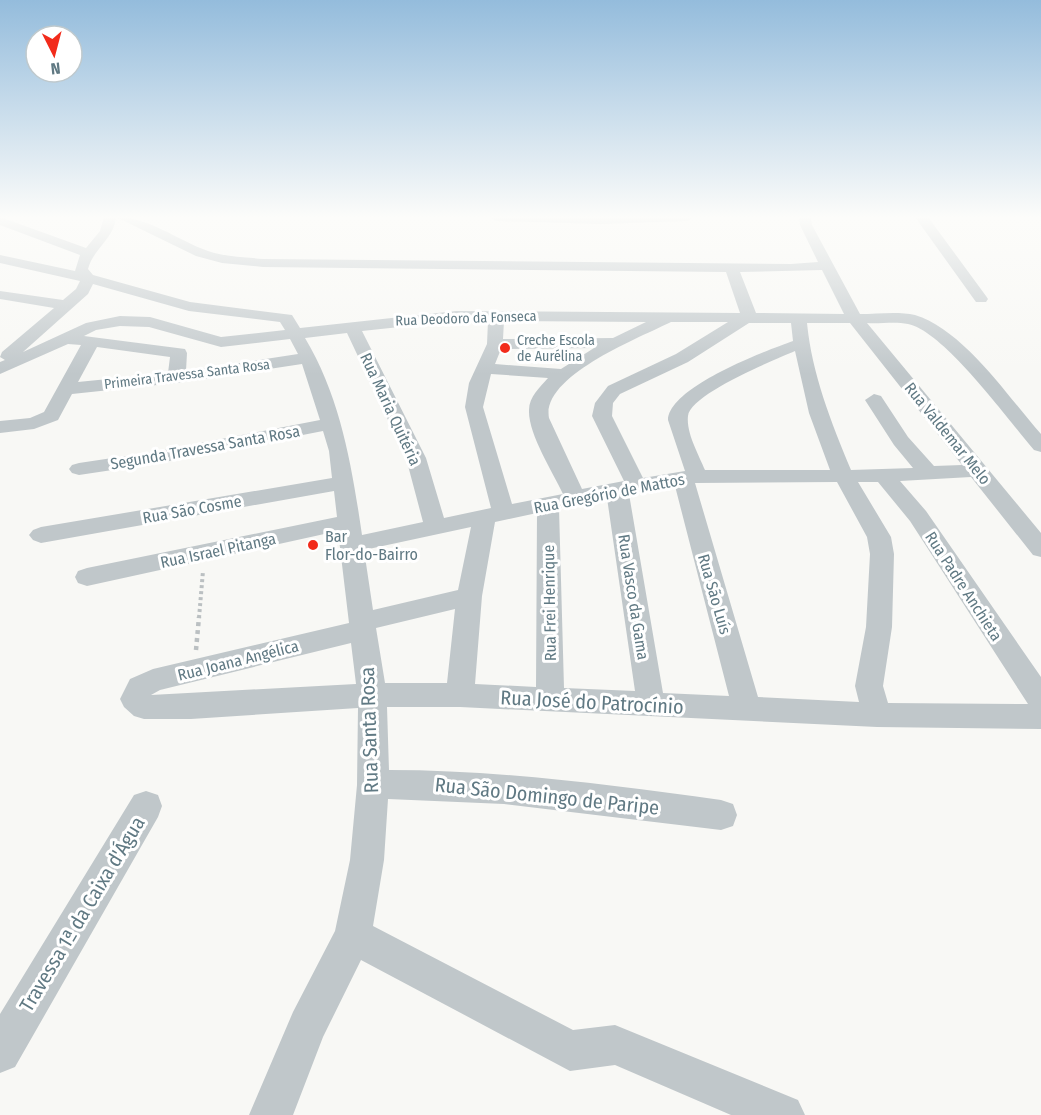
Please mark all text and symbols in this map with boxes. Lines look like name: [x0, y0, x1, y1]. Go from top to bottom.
north arrow: [24, 24, 84, 84]
text: N: [50, 58, 61, 78]
street label: Rua Deodoro da Fonseca: [395, 308, 537, 329]
place label: Creche Escola de Aurélina: [517, 332, 595, 365]
marker: Creche Escola de Aurélina: [498, 341, 512, 355]
street label: Rua Maria Quitéria: [356, 350, 425, 469]
street label: Primeira Travessa Santa Rosa: [103, 356, 271, 393]
street label: Rua Valdemar Melo: [901, 378, 995, 488]
street label: Segunda Travessa Santa Rosa: [109, 421, 301, 474]
street label: Rua Gregório de Mattos: [532, 470, 686, 517]
street label: Rua São Cosme: [141, 491, 243, 528]
place label: Bar Flor-do-Bairro: [325, 527, 418, 564]
street label: Rua Padre Anchieta: [921, 528, 1006, 645]
street label: Rua Israel Pitanga: [159, 529, 278, 572]
street label: Rua Vasco da Gama: [614, 533, 653, 661]
marker: Bar Flor-do-Bairro: [306, 538, 320, 552]
street label: Rua Frei Henrique: [539, 545, 560, 661]
street label: Rua São Luís: [694, 552, 735, 637]
street label: Rua Joana Angélica: [176, 636, 301, 685]
street label: Rua Santa Rosa: [355, 666, 383, 794]
street label: Rua José do Patrocínio: [500, 685, 684, 719]
street label: Rua São Domingo de Paripe: [434, 772, 660, 820]
street label: Travessa 1ª da Caixa d'Água: [14, 812, 150, 1016]

